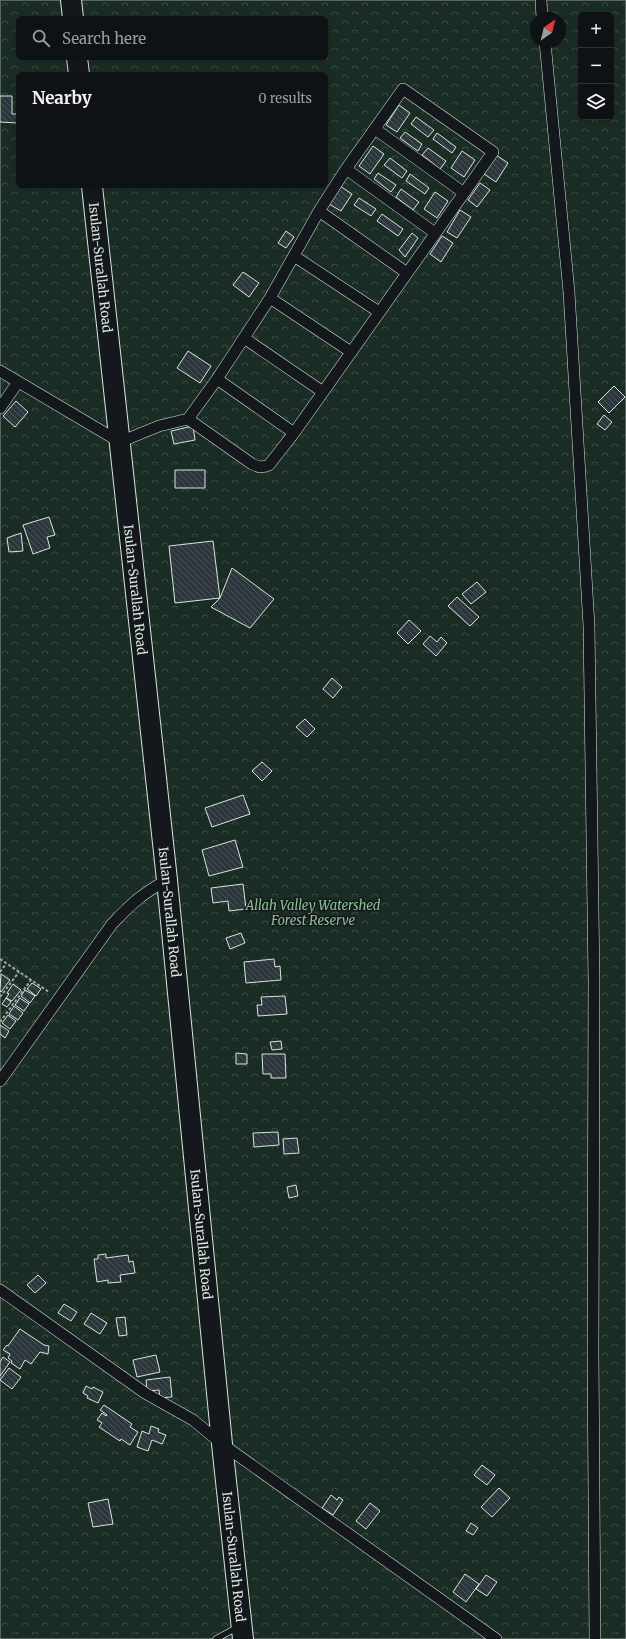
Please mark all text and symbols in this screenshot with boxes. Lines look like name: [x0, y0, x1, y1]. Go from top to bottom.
north arrow: [530, 12, 566, 48]
map controls: [578, 12, 614, 120]
button: +: [578, 12, 614, 48]
search box: [16, 16, 328, 60]
icon: search: [30, 27, 52, 49]
text: Search here: [62, 29, 146, 48]
button: −: [578, 48, 614, 84]
button: layers: [578, 84, 614, 120]
text: Nearby: [32, 87, 92, 109]
text: 0 results: [258, 90, 312, 107]
street label: Isulan-Surallah Road: [85, 202, 116, 334]
street label: Isulan-Surallah Road: [120, 524, 151, 656]
street label: Isulan-Surallah Road: [154, 846, 184, 978]
park label: Allah Valley Watershed Forest Reserve: [245, 897, 381, 929]
street label: Isulan-Surallah Road: [186, 1168, 216, 1300]
street label: Isulan-Surallah Road: [218, 1491, 249, 1623]

